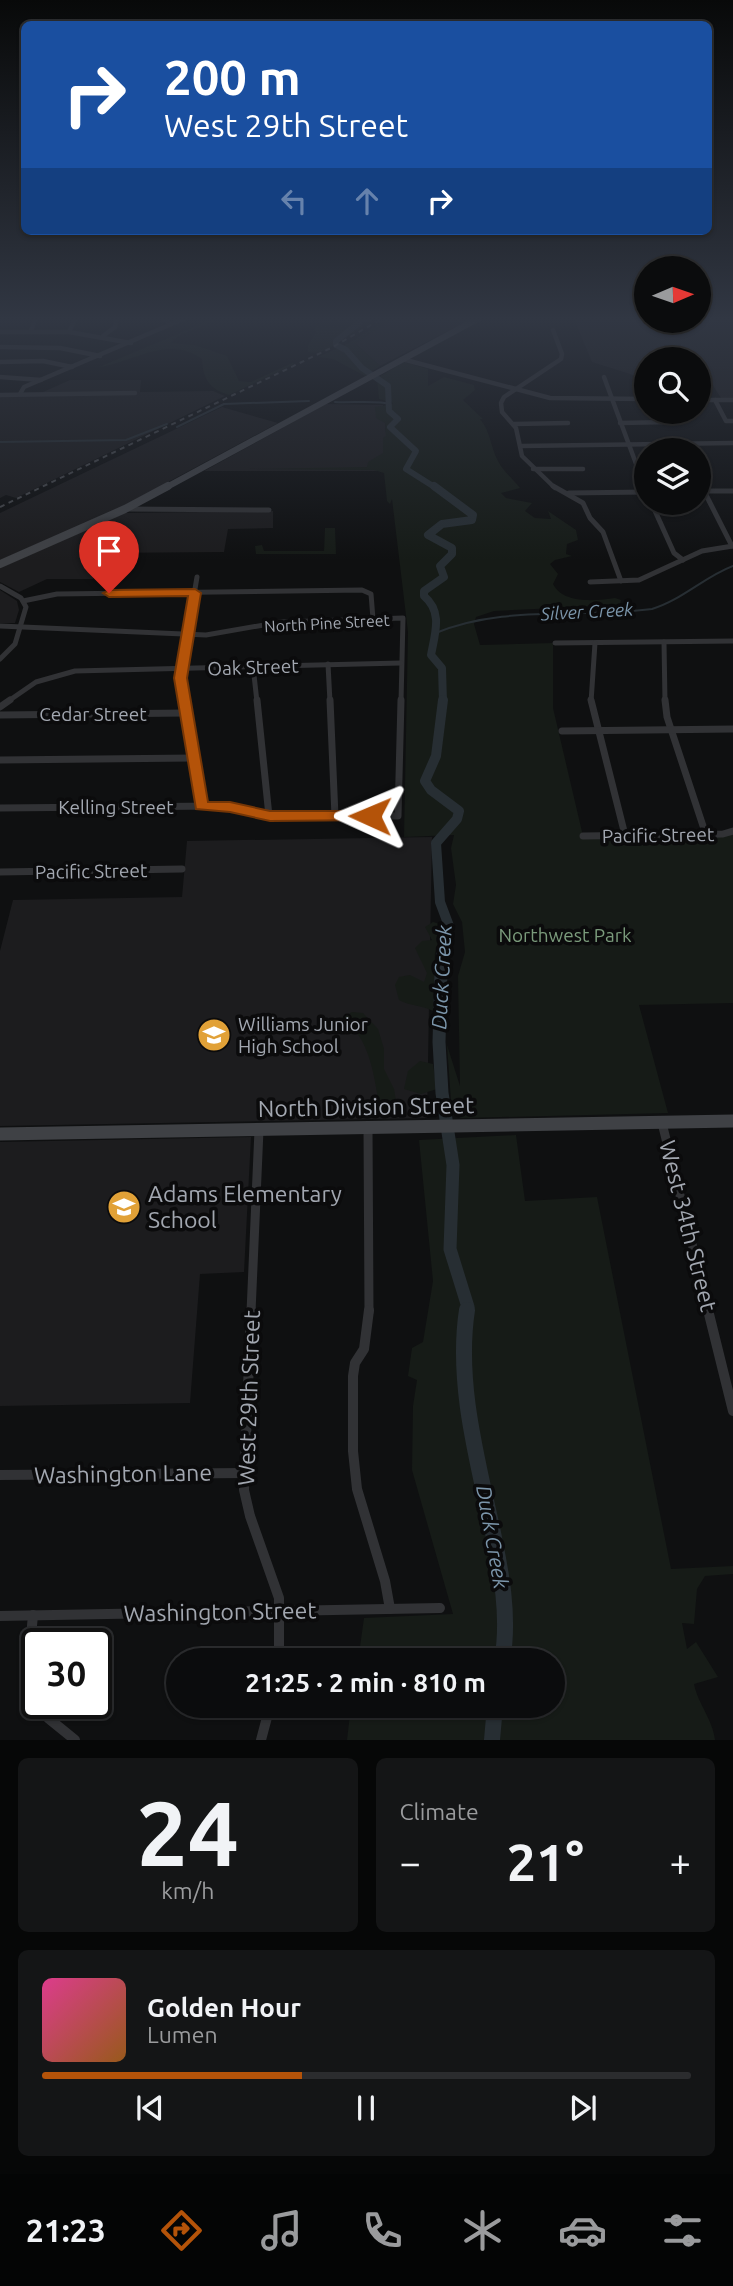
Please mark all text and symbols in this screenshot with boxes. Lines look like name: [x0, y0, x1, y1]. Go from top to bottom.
icon: right: [49, 49, 140, 140]
text: 200 m: [164, 49, 301, 104]
text: West 29th Street: [164, 107, 408, 143]
icon: left: [275, 182, 313, 220]
icon: ahead: [348, 182, 386, 220]
icon: right: [421, 182, 459, 220]
north arrow: [634, 256, 710, 332]
map controls: [634, 256, 711, 515]
button: search: [634, 347, 711, 424]
button: layers: [634, 438, 711, 515]
pin: [79, 521, 139, 593]
icon: arrive: [90, 532, 128, 570]
water label: Silver Creek: [539, 599, 634, 623]
street label: North Pine Street: [264, 611, 391, 635]
street label: Oak Street: [207, 654, 300, 680]
street label: Cedar Street: [39, 703, 147, 725]
position arrow: [333, 779, 407, 853]
street label: Kelling Street: [58, 796, 174, 818]
street label: Pacific Street: [602, 823, 715, 847]
street label: Pacific Street: [35, 859, 148, 883]
water label: Duck Creek: [426, 924, 456, 1030]
park label: Northwest Park: [498, 924, 632, 946]
place label: Williams Junior High School: [238, 1013, 368, 1057]
school or university icon: Williams Junior High School: [195, 1016, 233, 1054]
street label: North Division Street: [258, 1092, 474, 1121]
street label: West 34th Street: [655, 1138, 722, 1314]
place label: Adams Elementary School: [148, 1181, 342, 1232]
school or university icon: Adams Elementary School: [105, 1188, 143, 1226]
street label: West 29th Street: [233, 1310, 264, 1486]
street label: Washington Lane: [34, 1459, 212, 1488]
water label: Duck Creek: [472, 1483, 514, 1591]
street label: Washington Street: [123, 1597, 317, 1626]
speed limit sign: 30: [21, 1628, 112, 1719]
text: 21:25 · 2 min · 810 m: [245, 1668, 486, 1697]
text: 24: [136, 1781, 239, 1883]
text: Climate: [400, 1799, 479, 1824]
text: 21°: [507, 1833, 584, 1891]
text: −: [400, 1841, 421, 1883]
text: +: [670, 1841, 691, 1883]
text: km/h: [161, 1878, 214, 1903]
text: Golden Hour: [147, 1993, 301, 2022]
text: Lumen: [147, 2022, 218, 2047]
icon: previous: [131, 2089, 169, 2127]
icon: pause: [347, 2089, 385, 2127]
icon: next: [564, 2089, 602, 2127]
icon: directions: [157, 2206, 206, 2255]
icon: music: [257, 2206, 306, 2255]
icon: phone: [358, 2206, 407, 2255]
icon: climate: [458, 2206, 507, 2255]
icon: car: [558, 2206, 607, 2255]
icon: filters: [658, 2206, 707, 2255]
text: 21:23: [26, 2212, 106, 2248]

